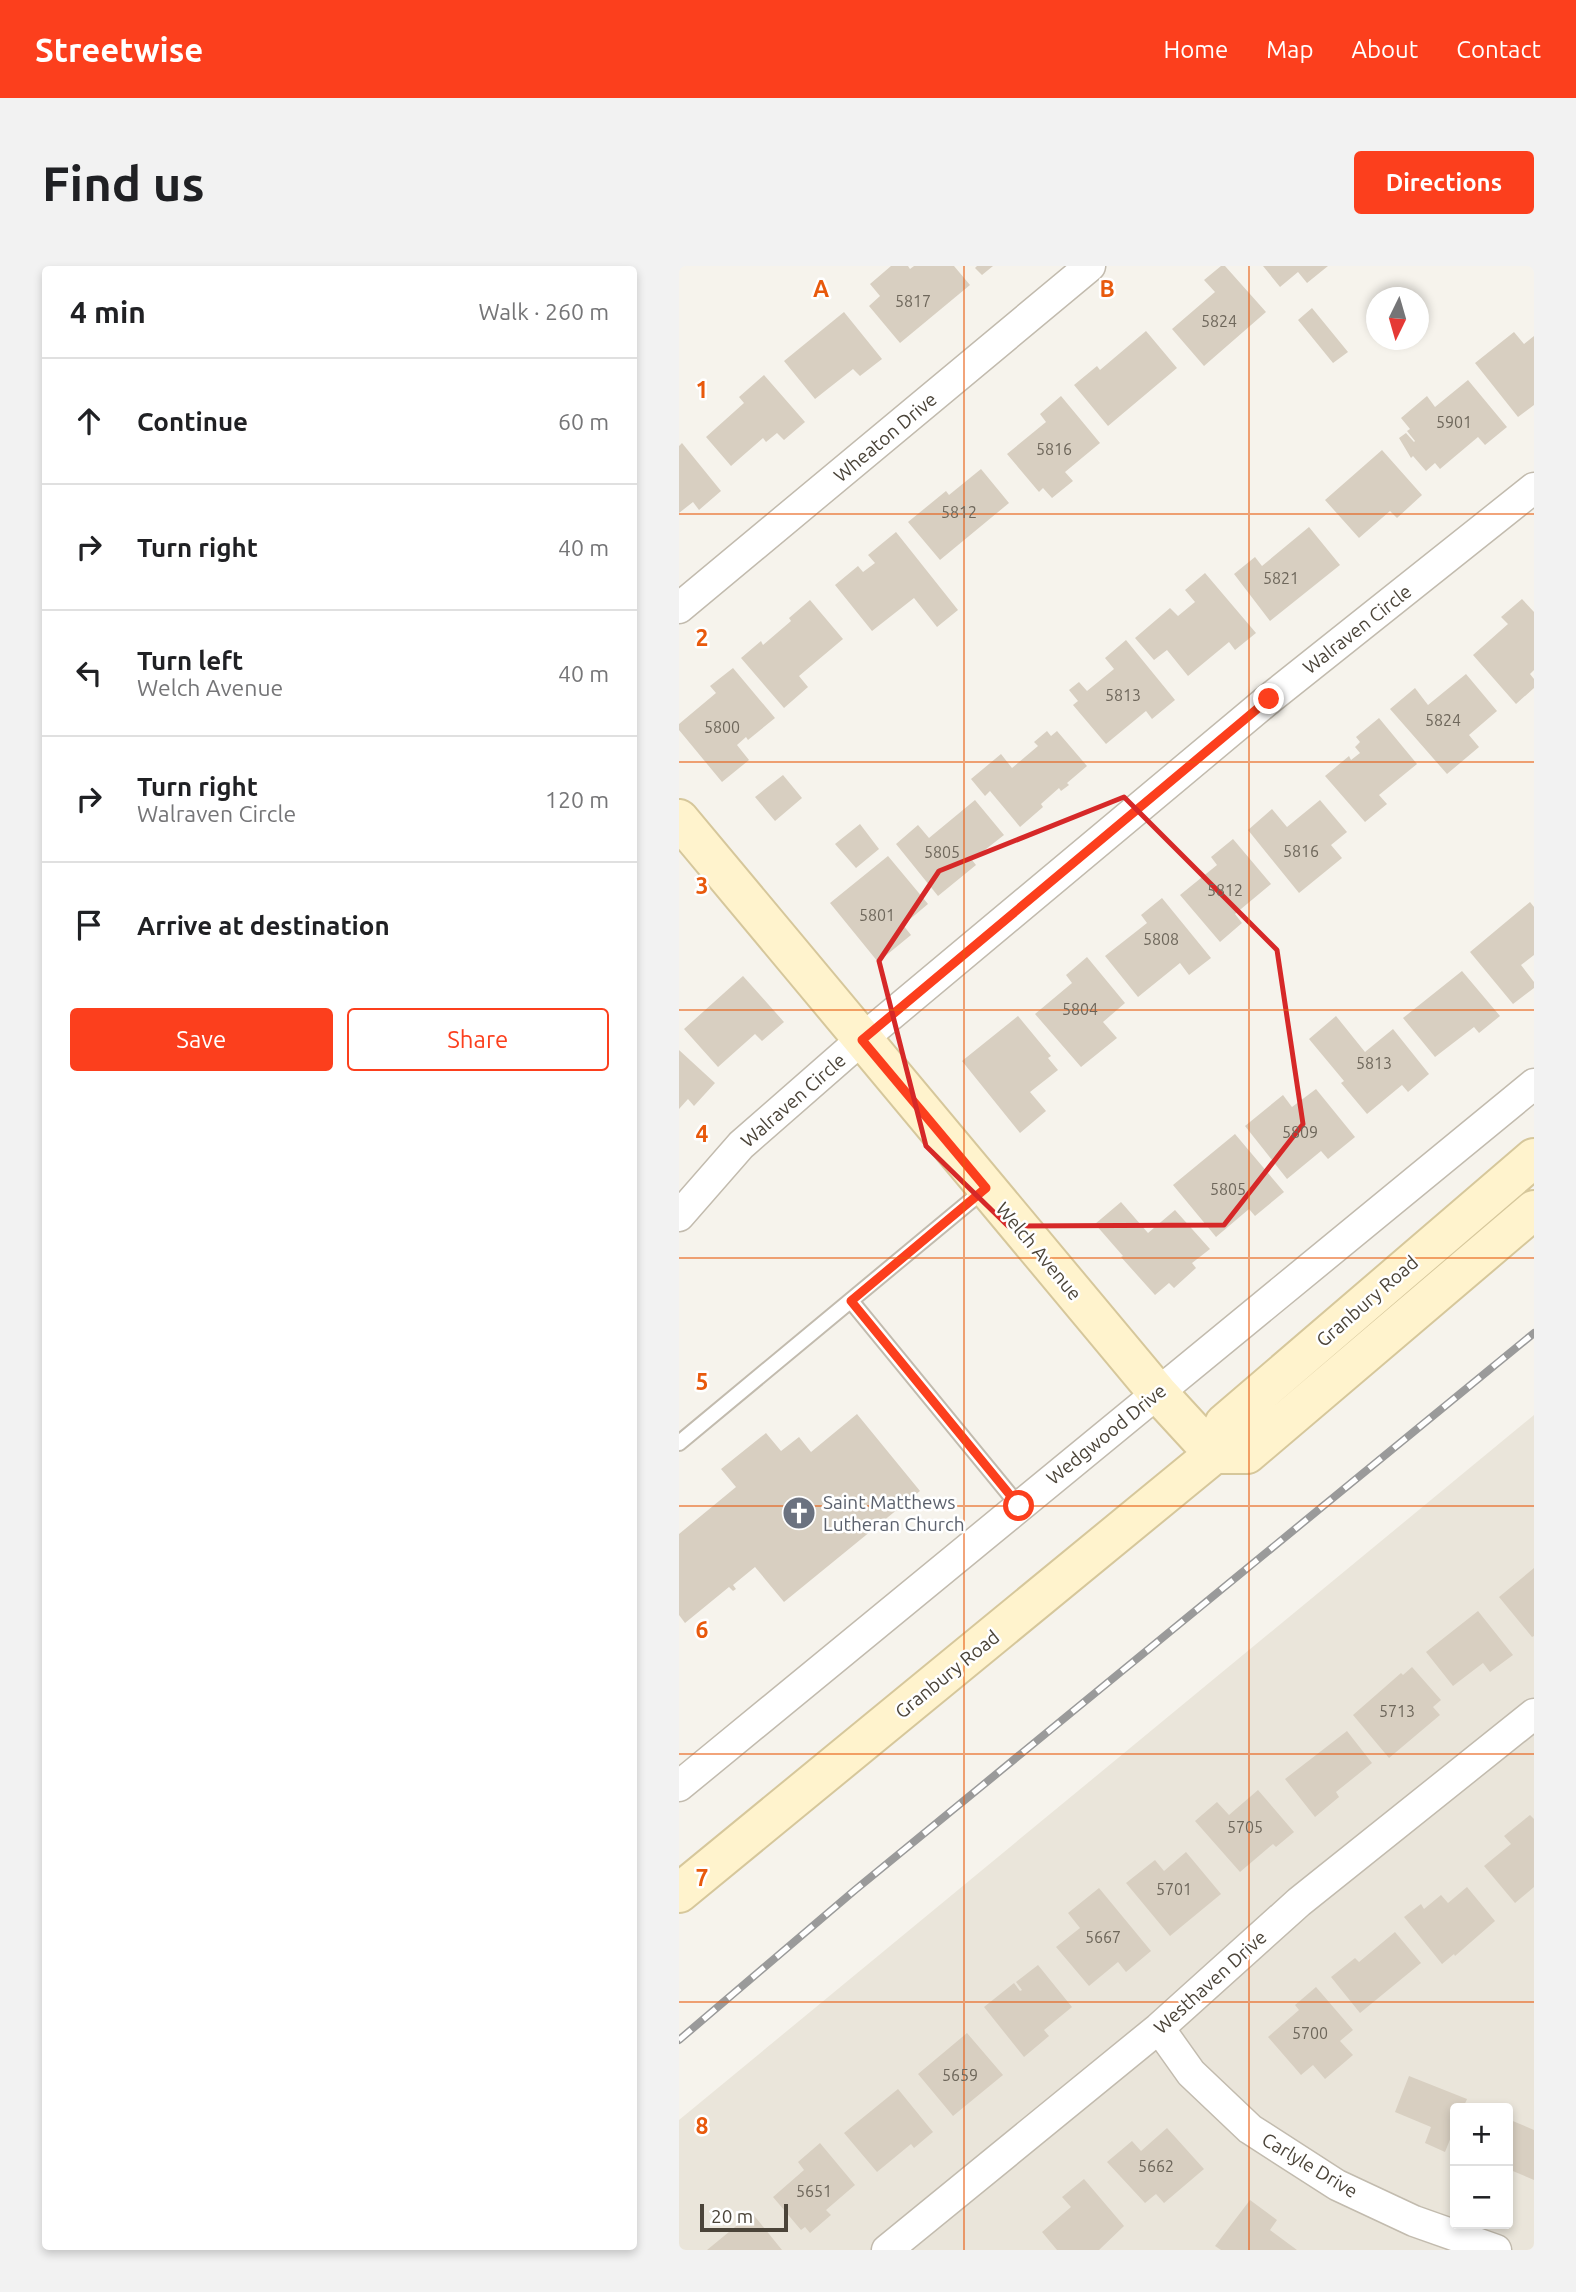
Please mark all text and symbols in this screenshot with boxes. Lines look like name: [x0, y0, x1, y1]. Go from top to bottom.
text: Streetwise: [35, 31, 203, 68]
text: Home: [1163, 36, 1228, 63]
text: Map: [1266, 36, 1313, 63]
text: About: [1351, 36, 1418, 63]
text: Contact: [1456, 36, 1541, 63]
button: Directions: [1354, 151, 1534, 214]
text: Find us: [42, 155, 205, 210]
text: A: [813, 276, 829, 301]
text: B: [1099, 276, 1115, 301]
north arrow: [1366, 287, 1429, 350]
house number: 5817: [895, 292, 931, 310]
text: 4 min: [70, 295, 146, 329]
text: Walk · 260 m: [478, 299, 609, 324]
house number: 5824: [1201, 312, 1237, 330]
text: 1: [696, 377, 708, 402]
street label: Wheaton Drive: [829, 388, 941, 486]
icon: ahead: [70, 402, 108, 440]
text: Continue: [137, 407, 248, 436]
text: 60 m: [558, 409, 609, 434]
house number: 5901: [1436, 413, 1472, 431]
house number: 5816: [1036, 440, 1072, 458]
house number: 5812: [941, 503, 977, 521]
icon: right: [70, 528, 108, 566]
text: Turn right: [137, 533, 258, 562]
text: 40 m: [558, 535, 609, 560]
house number: 5821: [1263, 569, 1299, 587]
street label: Walraven Circle: [1298, 580, 1416, 678]
text: 2: [696, 625, 708, 650]
text: Turn left: [137, 646, 243, 675]
icon: left: [70, 654, 108, 692]
text: 40 m: [558, 661, 609, 686]
text: Welch Avenue: [137, 675, 283, 700]
route end: [1253, 683, 1284, 714]
house number: 5813: [1105, 686, 1141, 704]
house number: 5824: [1425, 711, 1461, 729]
house number: 5800: [704, 718, 740, 736]
text: Turn right: [137, 772, 258, 801]
icon: right: [70, 780, 108, 818]
text: 120 m: [545, 787, 609, 812]
text: Walraven Circle: [137, 801, 296, 826]
house number: 5816: [1283, 842, 1319, 860]
house number: 5805: [924, 843, 960, 861]
text: 3: [696, 873, 708, 898]
house number: 5812: [1207, 881, 1243, 899]
icon: arrive: [70, 906, 108, 944]
house number: 5801: [859, 906, 895, 924]
text: Arrive at destination: [137, 911, 390, 940]
house number: 5808: [1143, 930, 1179, 948]
house number: 5804: [1062, 1000, 1098, 1018]
button: Save: [70, 1008, 333, 1071]
button: Share: [347, 1008, 609, 1071]
street label: Walraven Circle: [736, 1049, 850, 1151]
house number: 5813: [1356, 1054, 1392, 1072]
text: 4: [696, 1121, 709, 1146]
house number: 5809: [1282, 1123, 1318, 1141]
house number: 5805: [1210, 1180, 1246, 1198]
street label: Welch Avenue: [992, 1198, 1086, 1304]
street label: Granbury Road: [1312, 1251, 1422, 1351]
text: 5: [696, 1369, 708, 1394]
street label: Wedgwood Drive: [1042, 1379, 1170, 1489]
route start: [1003, 1490, 1034, 1521]
place label: Saint Matthews Lutheran Church: [823, 1491, 965, 1535]
church icon: Saint Matthews Lutheran Church: [780, 1494, 818, 1532]
text: 6: [696, 1617, 709, 1642]
street label: Granbury Road: [891, 1625, 1003, 1723]
house number: 5713: [1379, 1702, 1415, 1720]
house number: 5705: [1227, 1818, 1263, 1836]
text: 7: [696, 1865, 708, 1890]
house number: 5701: [1156, 1880, 1192, 1898]
street label: Westhaven Drive: [1149, 1926, 1271, 2038]
house number: 5667: [1085, 1928, 1121, 1946]
house number: 5700: [1292, 2024, 1328, 2042]
house number: 5659: [942, 2066, 978, 2084]
map controls: [1450, 2103, 1513, 2229]
button: +: [1450, 2103, 1513, 2166]
text: 8: [696, 2113, 708, 2138]
street label: Carlyle Drive: [1258, 2128, 1362, 2202]
house number: 5662: [1138, 2157, 1174, 2175]
button: −: [1450, 2166, 1513, 2229]
house number: 5651: [796, 2182, 832, 2200]
scale bar: [700, 2201, 787, 2233]
text: 20 m: [711, 2205, 753, 2227]

